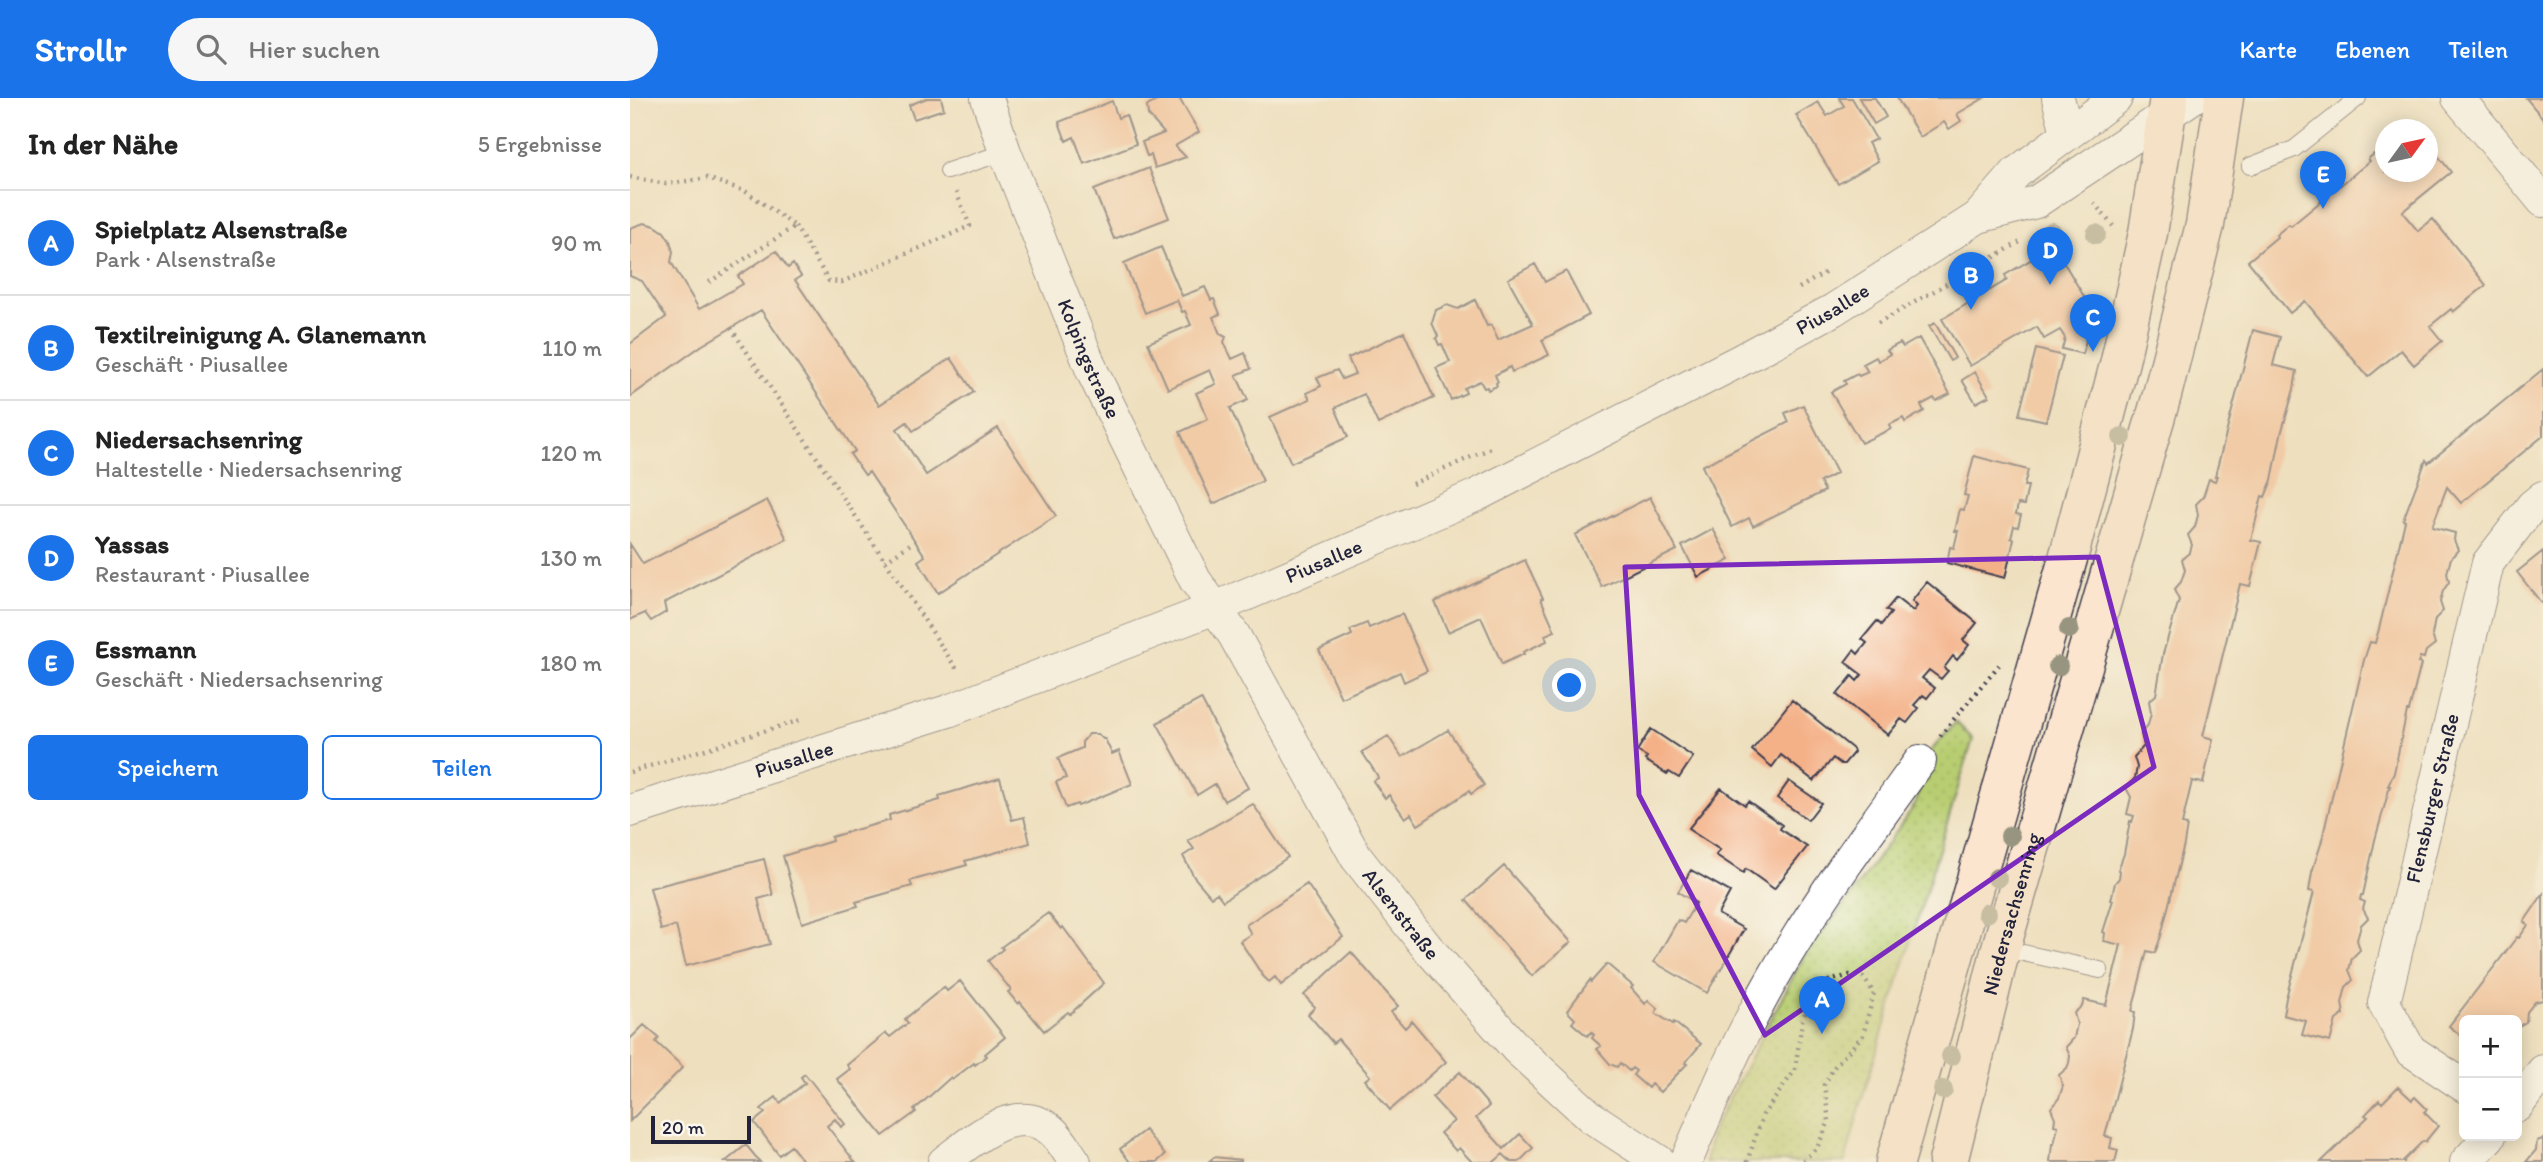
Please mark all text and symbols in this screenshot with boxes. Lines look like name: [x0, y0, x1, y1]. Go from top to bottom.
search box: [168, 18, 658, 81]
text: Strollr: [35, 30, 126, 69]
icon: search: [192, 30, 230, 68]
text: Hier suchen: [248, 33, 380, 65]
text: Karte: [2239, 35, 2297, 64]
text: Ebenen: [2335, 35, 2410, 64]
text: Teilen: [2448, 35, 2508, 64]
north arrow: [2375, 119, 2438, 182]
text: In der Nähe: [28, 125, 178, 162]
text: 5 Ergebnisse: [478, 130, 602, 158]
pin: E: [2300, 151, 2346, 209]
text: Spielplatz Alsenstraße: [95, 213, 348, 245]
pin: D: [2027, 227, 2073, 285]
text: A: [44, 229, 58, 257]
text: 90 m: [551, 229, 602, 257]
text: Park · Alsenstraße: [95, 245, 276, 273]
pin: B: [1948, 252, 1994, 310]
street label: Piusallee: [1791, 277, 1874, 340]
pin: C: [2070, 294, 2116, 352]
street label: Kolpingstraße: [1053, 295, 1126, 422]
text: Textilreinigung A. Glanemann: [95, 318, 426, 350]
text: B: [44, 334, 58, 362]
text: 110 m: [542, 334, 602, 362]
text: Geschäft · Piusallee: [95, 350, 288, 378]
text: Niedersachsenring: [95, 423, 302, 455]
text: C: [44, 439, 58, 467]
text: 120 m: [541, 439, 602, 467]
text: Haltestelle · Niedersachsenring: [95, 455, 402, 483]
text: Yassas: [95, 528, 169, 560]
street label: Piusallee: [1281, 533, 1366, 588]
text: D: [43, 544, 59, 572]
text: 130 m: [540, 544, 602, 572]
text: Restaurant · Piusallee: [95, 560, 310, 588]
text: Essmann: [95, 633, 196, 665]
text: E: [45, 649, 57, 677]
text: 180 m: [540, 649, 602, 677]
text: Geschäft · Niedersachsenring: [95, 665, 383, 693]
your location: [1552, 668, 1586, 702]
street label: Flensburger Straße: [2400, 711, 2464, 885]
button: Speichern: [28, 735, 308, 800]
button: Teilen: [322, 735, 602, 800]
street label: Piusallee: [752, 735, 836, 783]
street label: Niedersachsenring: [1977, 830, 2046, 998]
street label: Alsenstraße: [1358, 863, 1445, 965]
pin: A: [1799, 976, 1845, 1034]
map controls: [2459, 1015, 2522, 1141]
button: +: [2459, 1015, 2522, 1078]
button: −: [2459, 1078, 2522, 1141]
scale bar: [651, 1113, 751, 1145]
text: 20 m: [662, 1116, 704, 1139]

